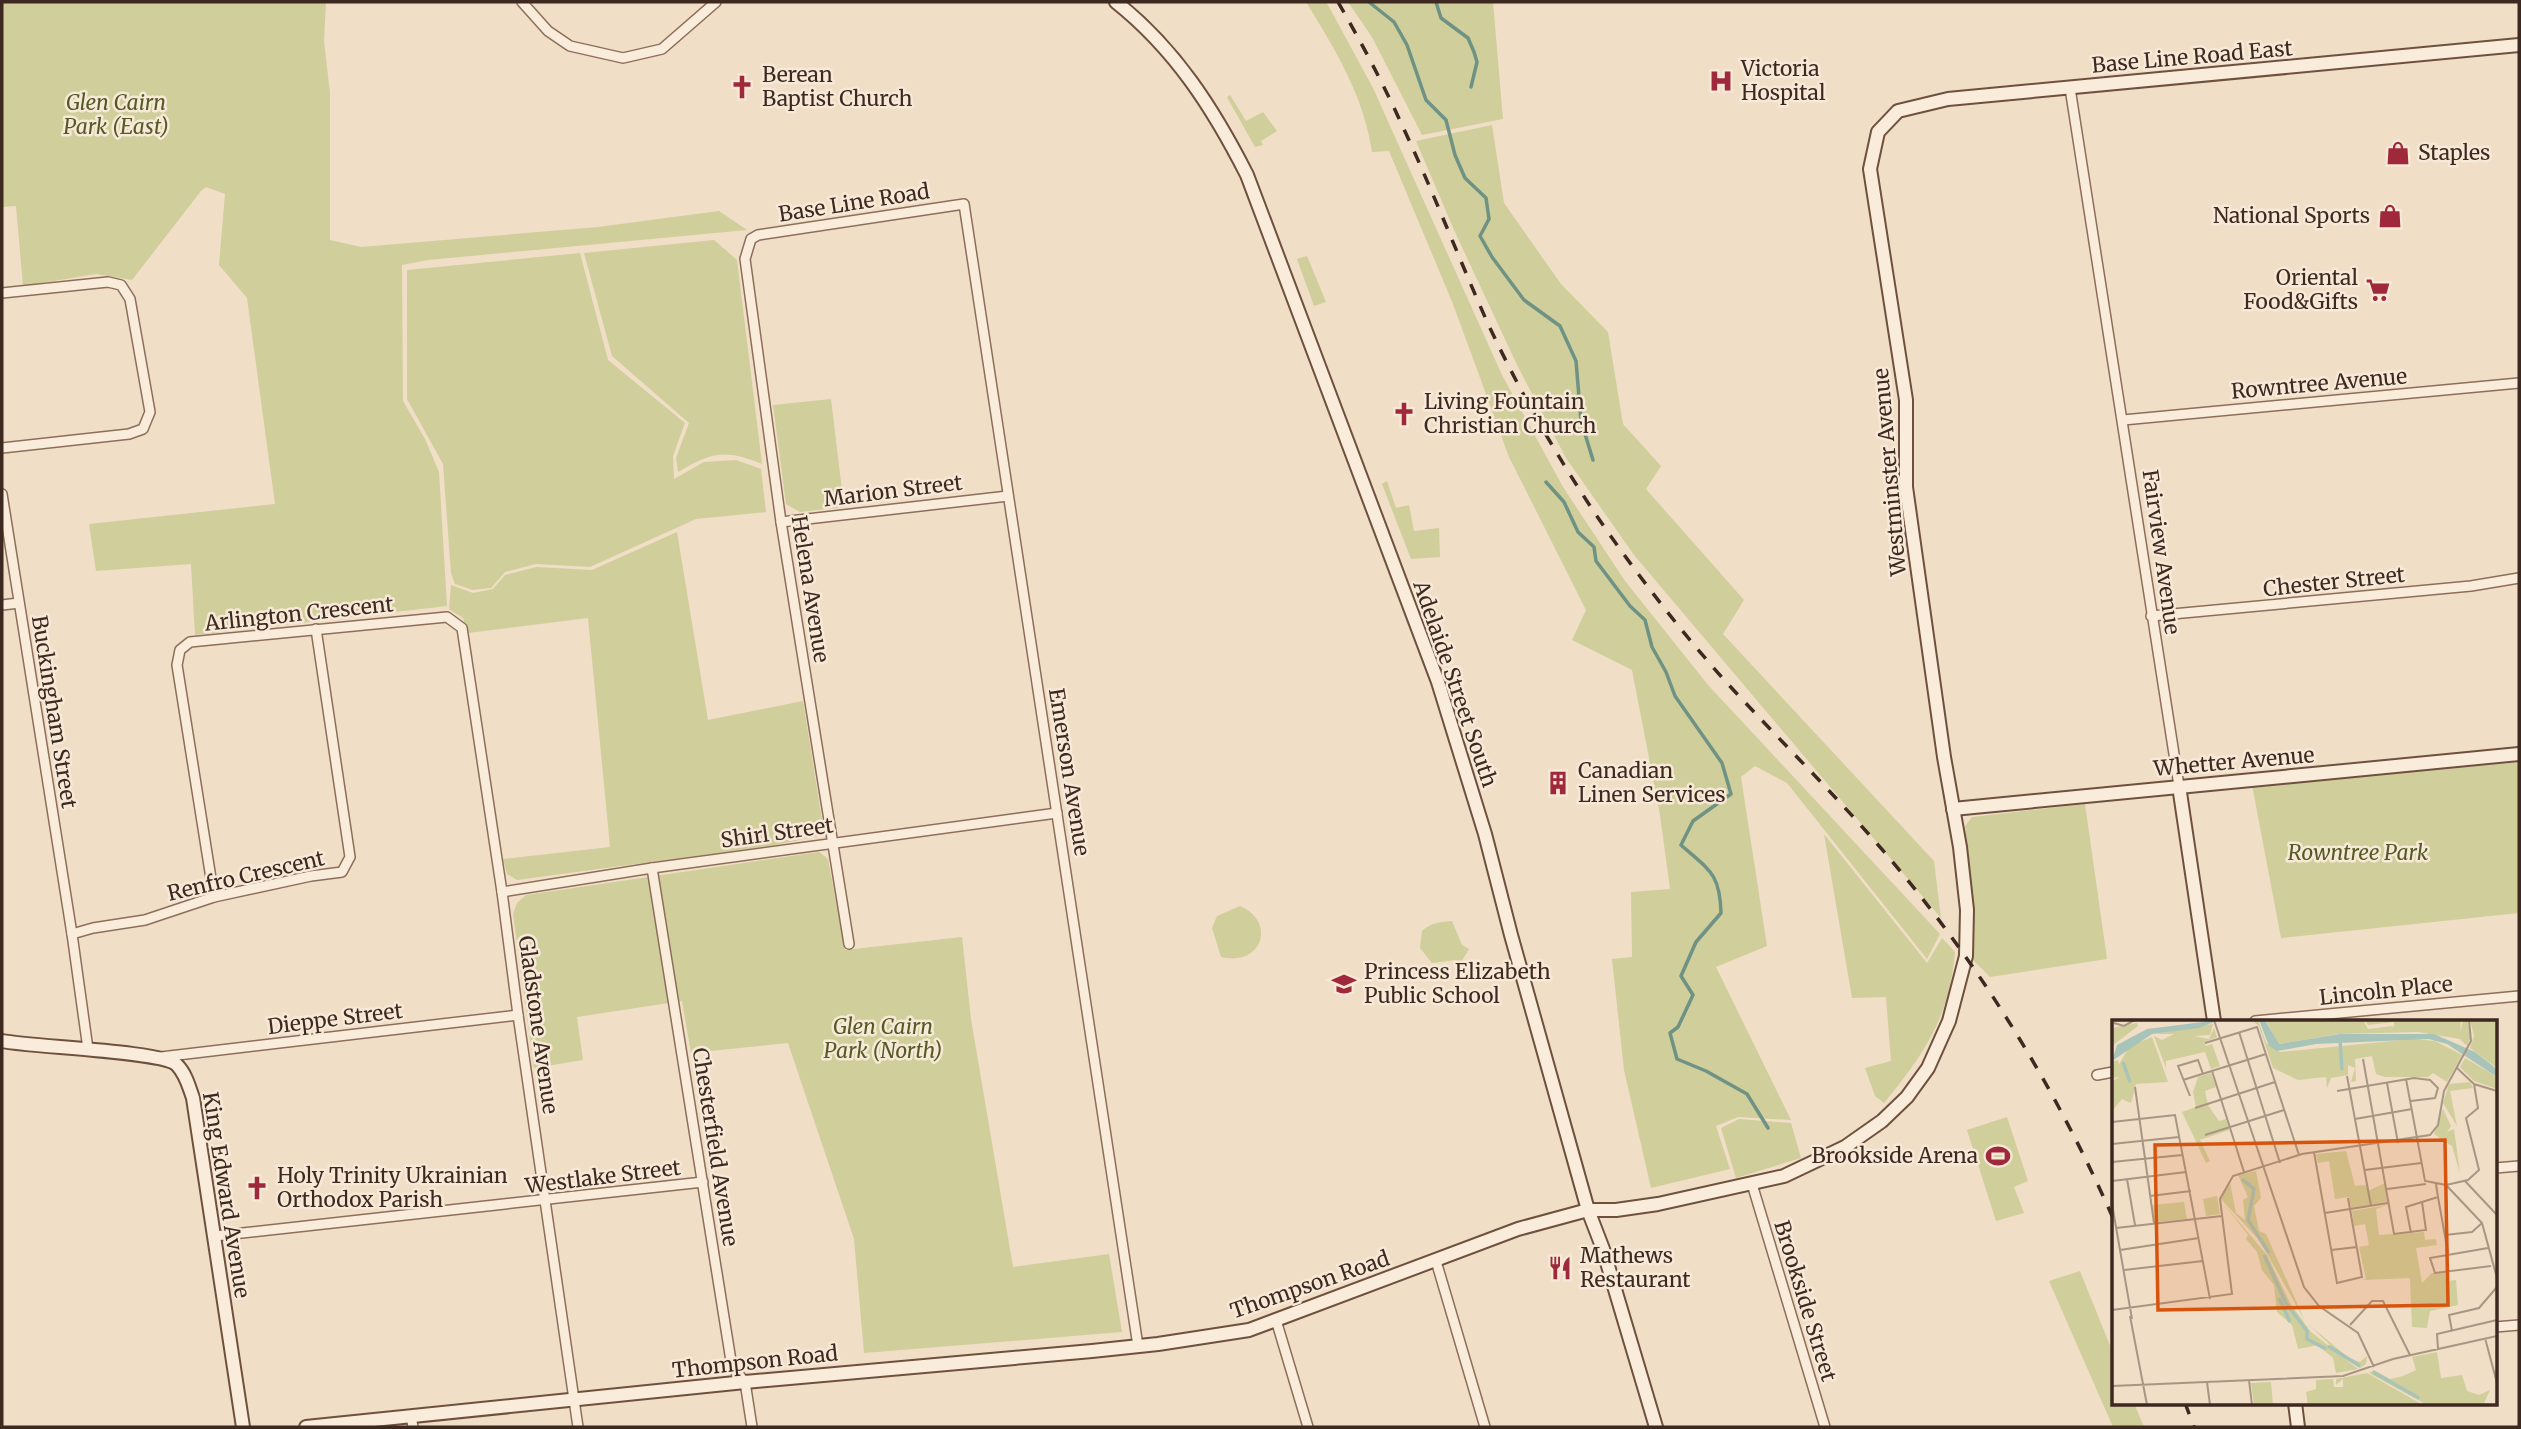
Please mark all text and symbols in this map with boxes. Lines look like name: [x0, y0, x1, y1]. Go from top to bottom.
street label: Base Line Road East: [2090, 34, 2294, 79]
place label: Victoria Hospital: [1740, 55, 1826, 106]
place label: Berean Baptist Church: [762, 61, 912, 112]
hospital icon: Victoria Hospital: [1707, 67, 1735, 95]
church icon: Berean Baptist Church: [728, 73, 756, 101]
park label: Glen Cairn Park (East): [63, 89, 169, 140]
shop icon: Staples: [2384, 139, 2412, 167]
place label: Staples: [2418, 139, 2490, 166]
street label: Base Line Road: [776, 177, 932, 228]
place label: National Sports: [2213, 202, 2370, 229]
shop icon: National Sports: [2376, 202, 2404, 230]
place label: Oriental Food&Gifts: [2243, 264, 2358, 315]
supermarket icon: Oriental Food&Gifts: [2364, 276, 2392, 304]
street label: Rowntree Avenue: [2230, 362, 2408, 405]
street label: Westminster Avenue: [1867, 367, 1912, 578]
place label: Living Fountain Christian Church: [1424, 388, 1597, 439]
church icon: Living Fountain Christian Church: [1390, 400, 1418, 428]
street label: Fairview Avenue: [2137, 468, 2186, 636]
street label: Marion Street: [822, 469, 964, 512]
street label: Helena Avenue: [786, 513, 835, 665]
street label: Chester Street: [2262, 561, 2406, 602]
street label: Adelaide Street South: [1407, 576, 1504, 791]
street label: Arlington Crescent: [202, 590, 395, 637]
street label: Buckingham Street: [26, 614, 83, 810]
street label: Emerson Avenue: [1043, 686, 1096, 858]
street label: Whetter Avenue: [2151, 741, 2316, 782]
place label: Canadian Linen Services: [1578, 757, 1726, 808]
building icon: Canadian Linen Services: [1544, 769, 1572, 797]
street label: Shirl Street: [719, 811, 835, 854]
park label: Rowntree Park: [2288, 839, 2429, 866]
street label: Renfro Crescent: [165, 844, 327, 907]
street label: Gladstone Avenue: [513, 934, 564, 1116]
place label: Princess Elizabeth Public School: [1364, 958, 1551, 1009]
school or university icon: Princess Elizabeth Public School: [1330, 970, 1358, 998]
street label: Lincoln Place: [2318, 970, 2454, 1011]
street label: Dieppe Street: [266, 997, 404, 1040]
park label: Glen Cairn Park (North): [824, 1013, 942, 1064]
inset map: [2112, 1020, 2496, 1404]
street label: Chesterfield Avenue: [686, 1046, 745, 1248]
street label: King Edward Avenue: [197, 1090, 256, 1300]
place label: Brookside Arena: [1811, 1142, 1978, 1169]
sports icon: Brookside Arena: [1984, 1142, 2012, 1170]
street label: Westlake Street: [523, 1154, 682, 1200]
place label: Holy Trinity Ukrainian Orthodox Parish: [277, 1162, 508, 1213]
church icon: Holy Trinity Ukrainian Orthodox Parish: [243, 1174, 271, 1202]
street label: Brookside Street: [1768, 1217, 1843, 1384]
place label: Mathews Restaurant: [1580, 1242, 1690, 1293]
street label: Thompson Road: [1227, 1245, 1393, 1324]
restaurant icon: Mathews Restaurant: [1546, 1254, 1574, 1282]
street label: Thompson Road: [671, 1339, 840, 1384]

